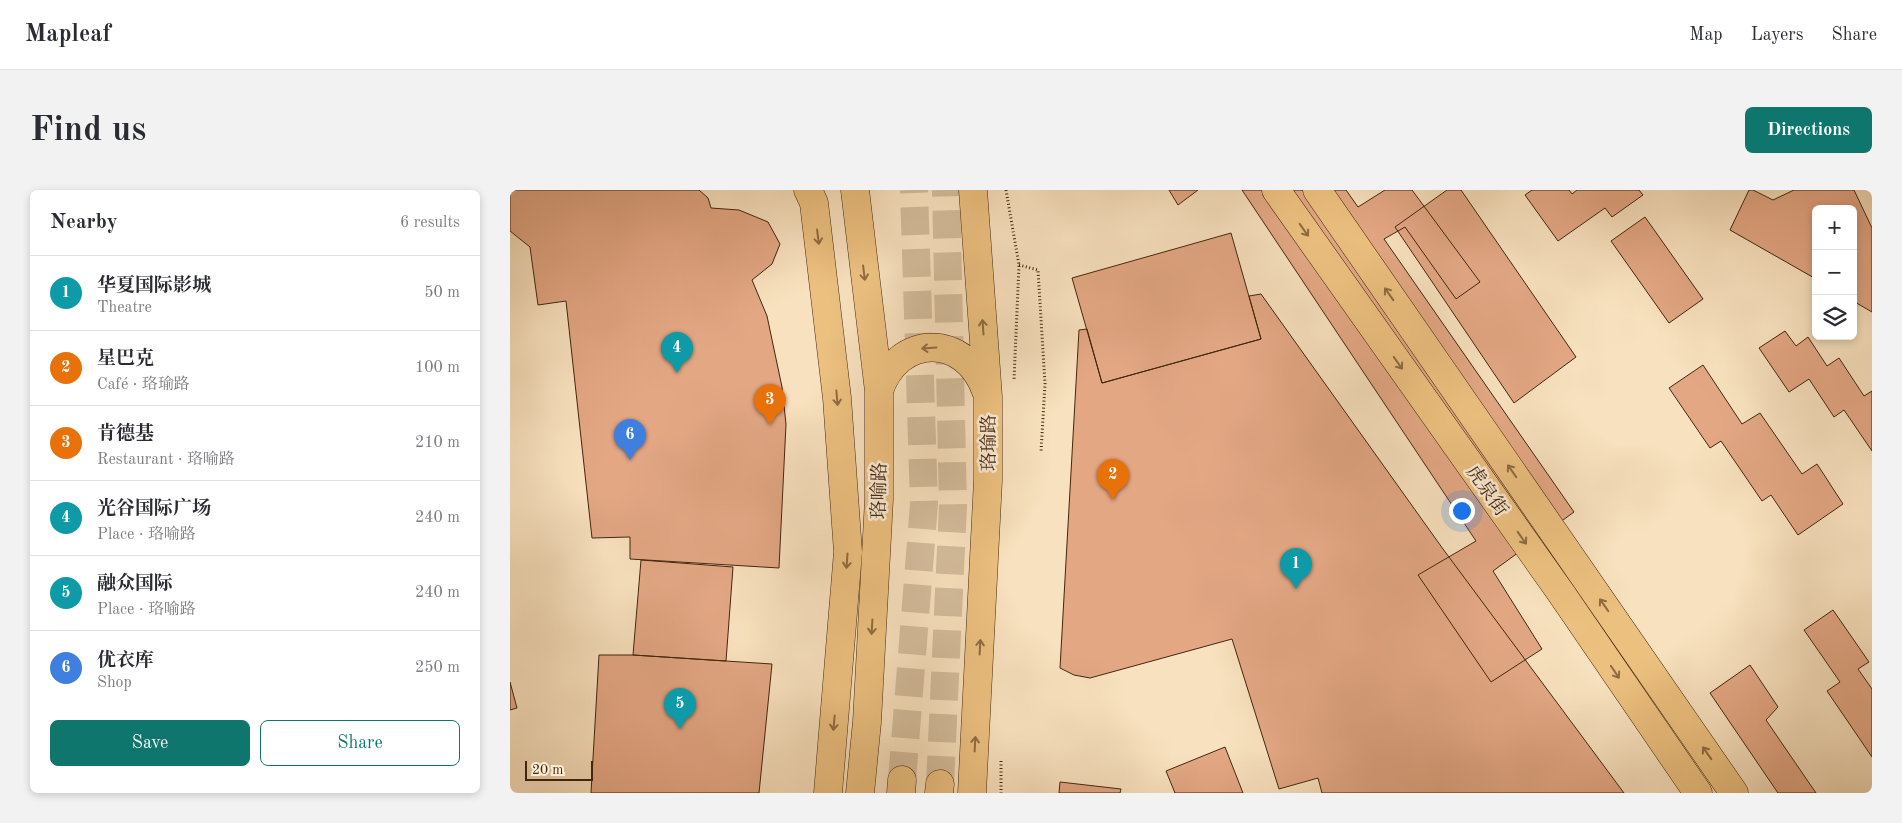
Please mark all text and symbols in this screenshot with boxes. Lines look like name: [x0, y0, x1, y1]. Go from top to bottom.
text: Mapleaf: [25, 23, 111, 47]
text: Map: [1689, 26, 1723, 44]
text: Layers: [1751, 26, 1803, 44]
text: Share: [1831, 26, 1877, 44]
button: Directions: [1745, 107, 1872, 153]
text: Find us: [30, 113, 146, 148]
map controls: [1812, 205, 1857, 340]
button: +: [1812, 205, 1857, 250]
text: Nearby: [50, 212, 118, 233]
text: 6 results: [400, 215, 460, 231]
one-way arrow: [1299, 223, 1309, 237]
one-way arrow: [813, 229, 823, 245]
button: −: [1812, 250, 1857, 295]
one-way arrow: [859, 265, 869, 281]
text: 华夏国际影城: [97, 277, 211, 296]
text: 1: [61, 285, 71, 301]
text: 50 m: [424, 285, 460, 301]
one-way arrow: [1384, 288, 1394, 302]
button: layers: [1812, 295, 1857, 340]
text: Theatre: [97, 300, 152, 316]
one-way arrow: [978, 319, 987, 335]
pin: 4: [661, 332, 693, 373]
one-way arrow: [922, 344, 938, 353]
text: 星巴克: [97, 350, 154, 369]
one-way arrow: [1393, 355, 1403, 369]
text: 2: [61, 360, 71, 376]
text: 100 m: [415, 360, 460, 376]
text: Café · 珞瑜路: [97, 377, 190, 393]
pin: 3: [754, 384, 786, 425]
one-way arrow: [833, 390, 842, 406]
street label: 珞瑜路: [978, 414, 1000, 472]
pin: 6: [614, 419, 646, 460]
text: 肯德基: [97, 425, 154, 444]
text: 3: [61, 435, 71, 451]
text: 210 m: [415, 435, 460, 451]
text: Restaurant · 珞喻路: [97, 452, 235, 468]
pin: 2: [1097, 459, 1129, 500]
street label: 虎泉街: [1462, 461, 1512, 520]
street label: 珞喻路: [868, 462, 890, 520]
one-way arrow: [1507, 464, 1517, 478]
your location: [1449, 498, 1475, 524]
text: 光谷国际广场: [97, 500, 211, 519]
text: 4: [61, 510, 71, 526]
text: 240 m: [415, 510, 460, 526]
text: Place · 珞喻路: [97, 527, 196, 543]
one-way arrow: [1517, 531, 1527, 545]
pin: 1: [1280, 548, 1312, 589]
one-way arrow: [843, 552, 852, 568]
text: 融众国际: [97, 575, 173, 594]
text: 5: [61, 585, 71, 601]
text: 240 m: [415, 585, 460, 601]
one-way arrow: [1599, 598, 1609, 612]
text: Place · 珞喻路: [97, 602, 196, 618]
one-way arrow: [867, 619, 876, 635]
one-way arrow: [976, 639, 985, 655]
text: 优衣库: [97, 652, 154, 671]
text: 6: [61, 660, 71, 676]
text: 250 m: [415, 660, 460, 676]
one-way arrow: [1610, 664, 1620, 678]
text: Shop: [97, 675, 132, 691]
pin: 5: [664, 688, 696, 729]
one-way arrow: [829, 714, 839, 730]
button: Save: [50, 720, 250, 766]
button: Share: [260, 720, 460, 766]
one-way arrow: [970, 737, 979, 753]
one-way arrow: [1702, 746, 1712, 760]
scale bar: [525, 758, 592, 781]
text: 20 m: [532, 763, 563, 777]

